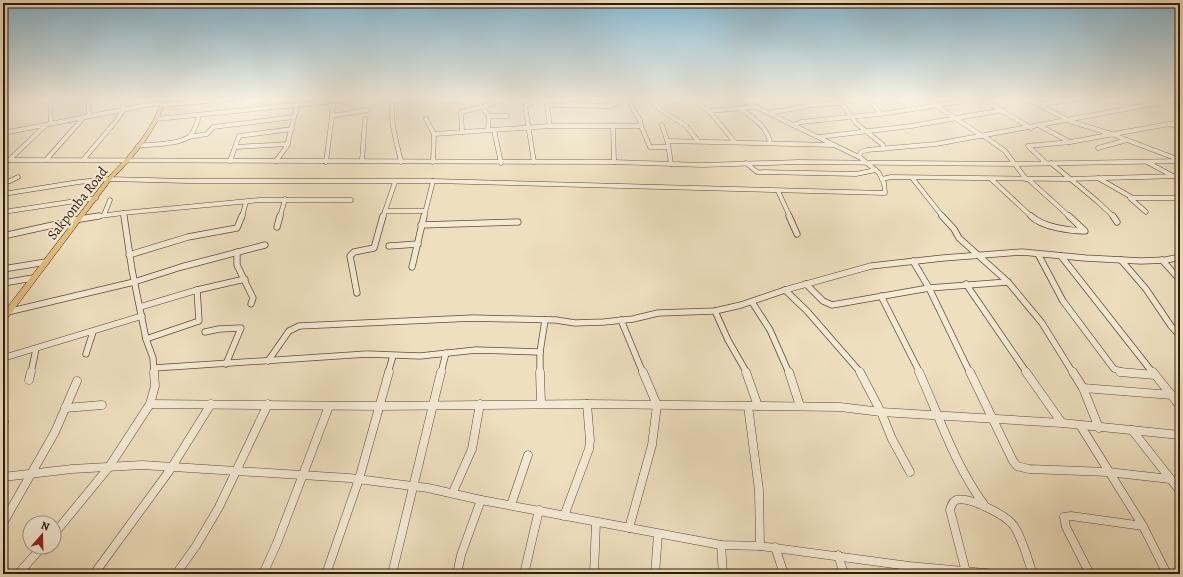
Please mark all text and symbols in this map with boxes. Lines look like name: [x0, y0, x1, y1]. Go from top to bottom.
street label: Sakponba Road: [43, 162, 112, 244]
north arrow: [22, 515, 62, 555]
text: N: [39, 518, 52, 534]

